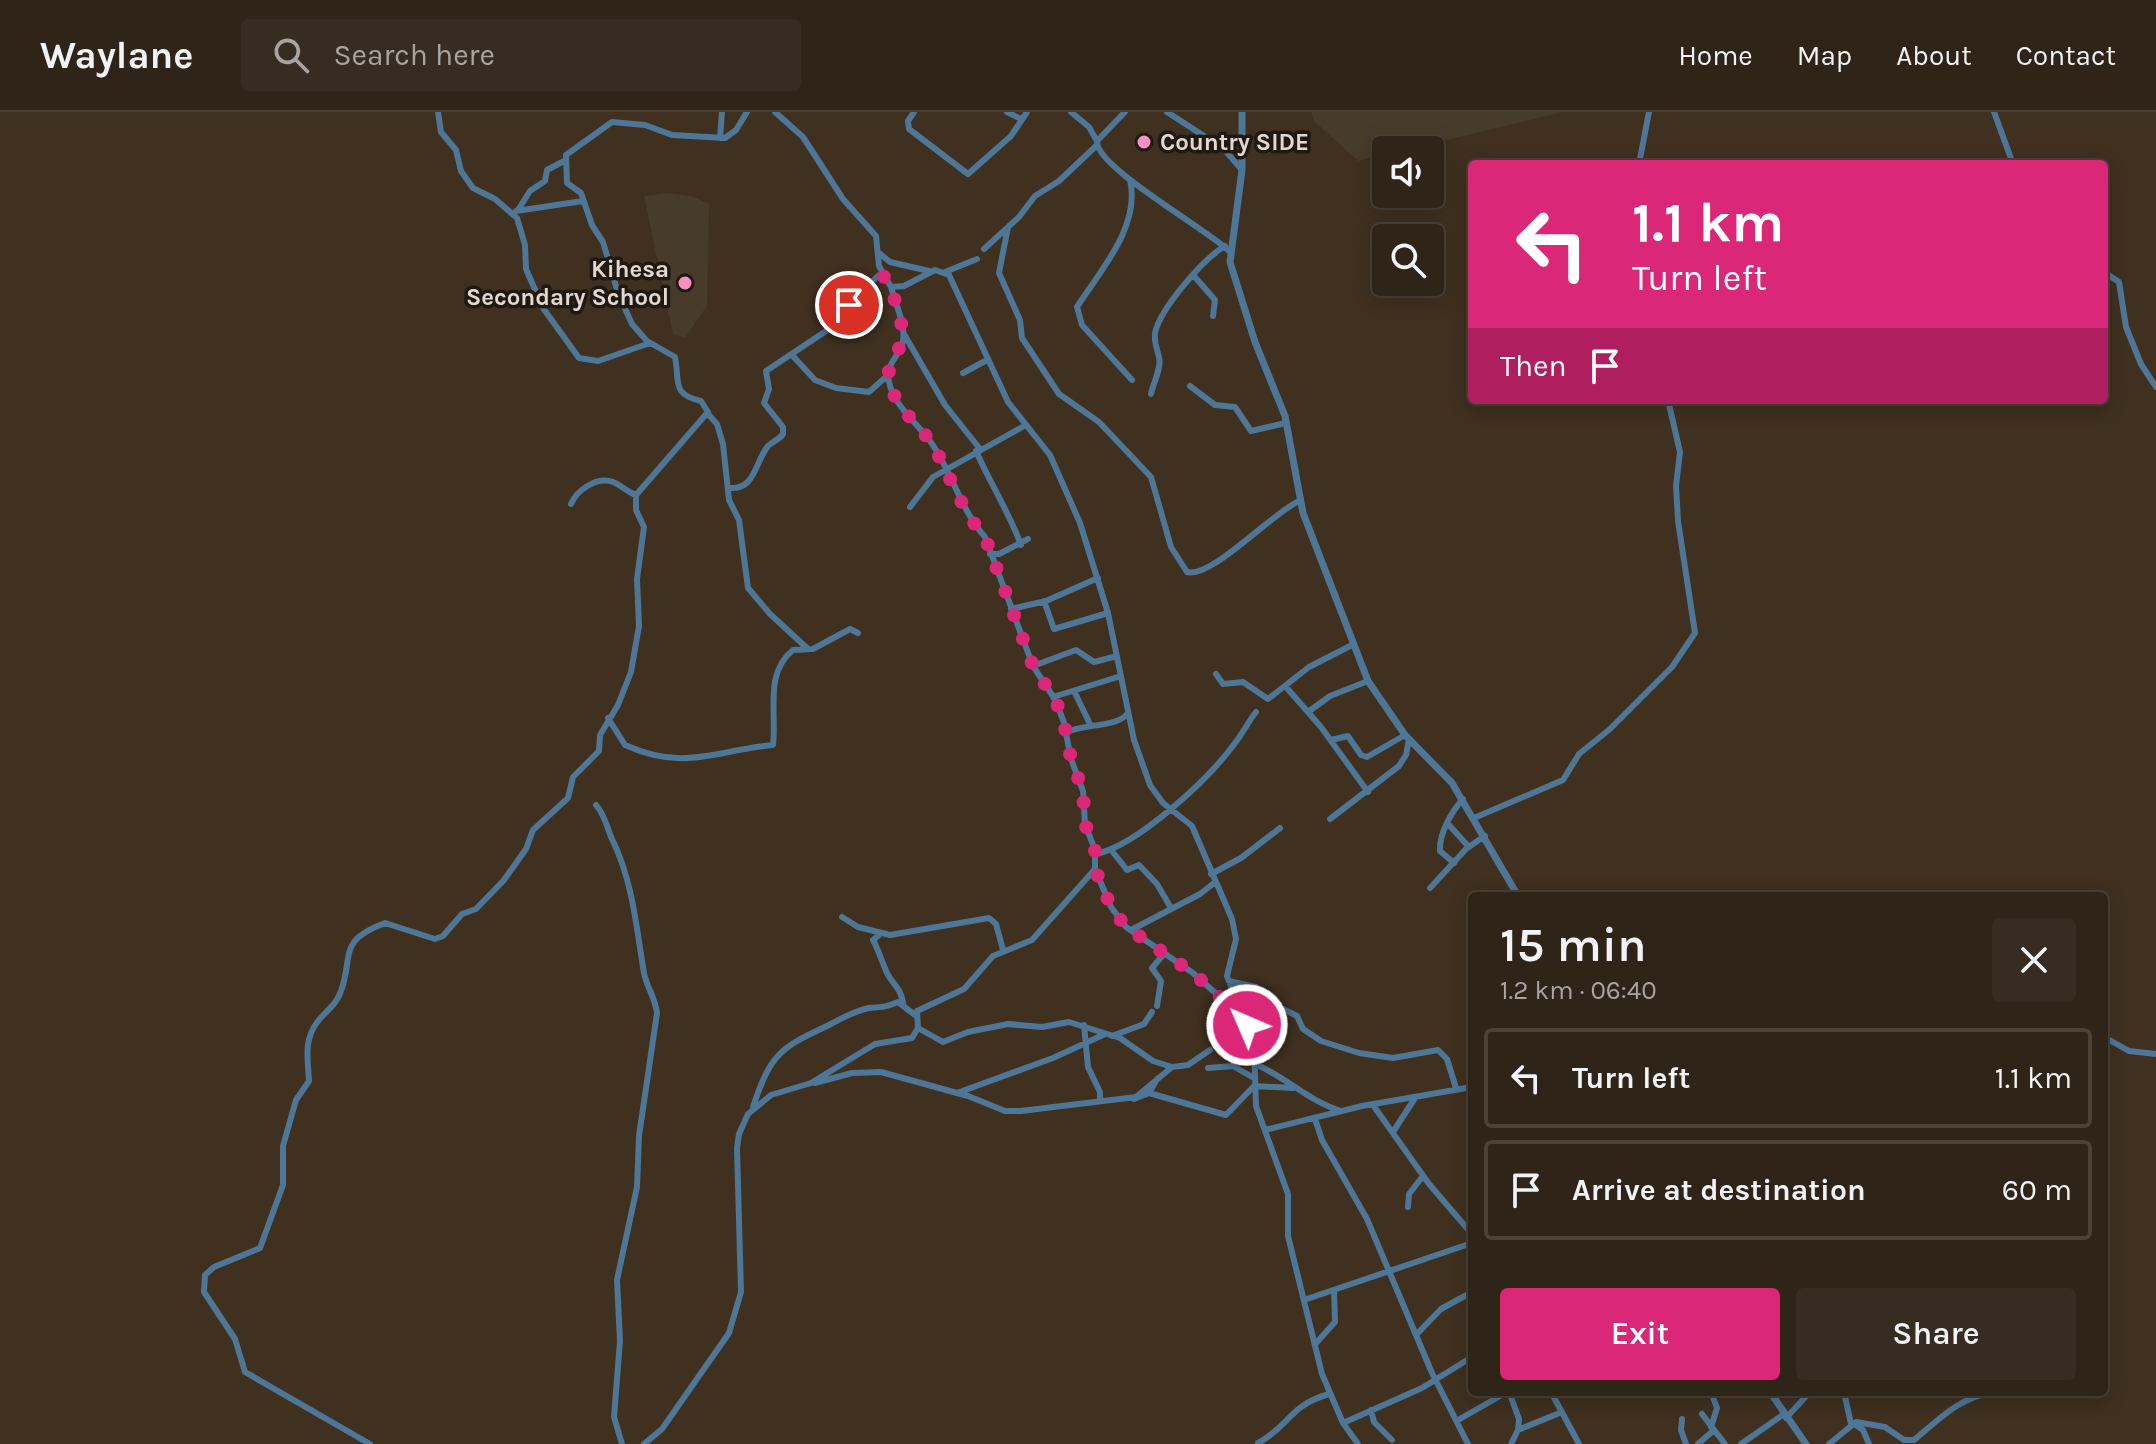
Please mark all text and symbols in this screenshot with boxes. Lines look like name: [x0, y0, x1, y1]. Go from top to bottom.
search box: [241, 19, 801, 91]
text: Waylane: [40, 33, 193, 78]
icon: search: [269, 33, 313, 77]
text: Search here: [333, 37, 495, 73]
text: Home: [1678, 39, 1753, 72]
text: Map: [1797, 39, 1852, 72]
text: About: [1896, 39, 1972, 72]
text: Contact: [2016, 39, 2116, 72]
place label: Country SIDE: [1160, 128, 1309, 156]
marker: Country SIDE: [1135, 133, 1153, 151]
map controls: [1372, 136, 1444, 296]
button: sound: [1372, 136, 1444, 208]
text: 1.1 km: [1632, 190, 1784, 255]
icon: left: [1500, 192, 1604, 296]
button: search: [1372, 224, 1444, 296]
place label: Kihesa Secondary School: [466, 255, 669, 311]
text: Turn left: [1632, 257, 1767, 299]
pin: [815, 271, 883, 339]
marker: Kihesa Secondary School: [676, 274, 694, 292]
icon: arrive: [827, 283, 871, 327]
icon: arrive: [1583, 344, 1627, 388]
text: Then: [1500, 348, 1567, 384]
text: 15 min: [1500, 917, 1647, 973]
button: close: [1992, 918, 2076, 1002]
text: 1.2 km · 06:40: [1500, 975, 1657, 1006]
position arrow: [1205, 983, 1289, 1067]
icon: left: [1504, 1056, 1548, 1100]
text: Turn left: [1572, 1060, 1690, 1096]
text: 1.1 km: [1995, 1060, 2072, 1096]
icon: arrive: [1504, 1168, 1548, 1212]
text: Arrive at destination: [1572, 1172, 1866, 1208]
text: 60 m: [2002, 1172, 2072, 1208]
button: Exit: [1500, 1288, 1780, 1380]
button: Share: [1796, 1288, 2076, 1380]

